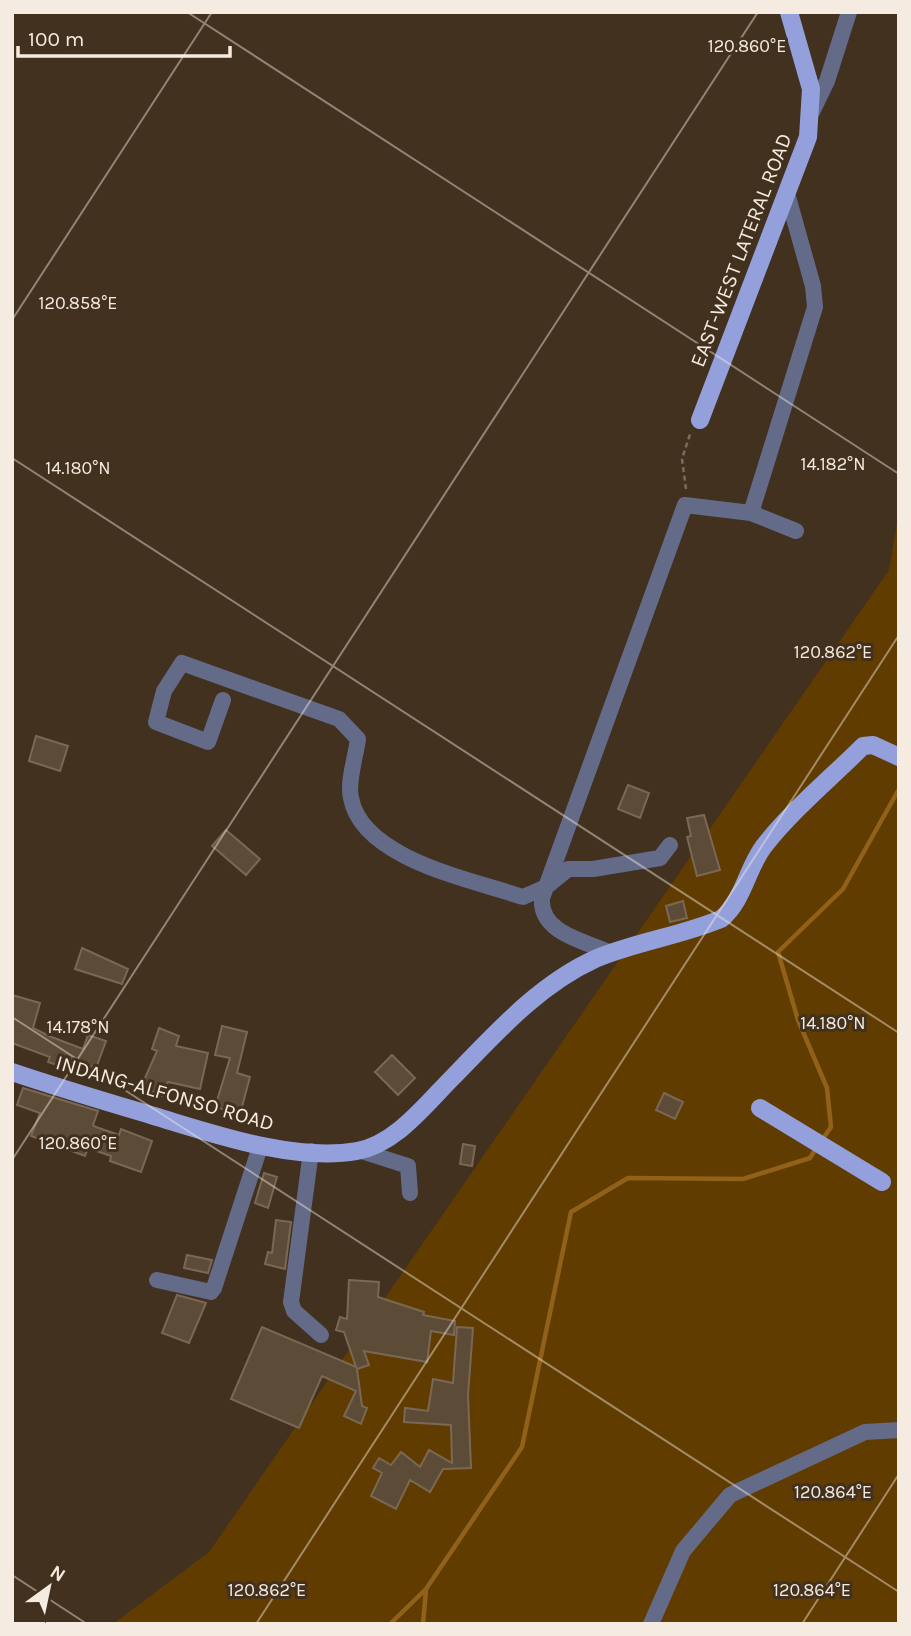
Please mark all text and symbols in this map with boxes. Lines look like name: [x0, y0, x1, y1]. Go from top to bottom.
scale bar: [18, 14, 229, 58]
text: 100 m: [28, 27, 85, 51]
text: 120.860°E: [708, 35, 786, 57]
street label: EAST-WEST LATERAL ROAD: [685, 130, 797, 370]
text: 120.858°E: [39, 292, 117, 314]
text: 14.182°N: [800, 453, 866, 475]
text: 14.180°N: [45, 457, 111, 479]
text: 120.862°E: [794, 641, 872, 663]
text: 14.180°N: [800, 1012, 866, 1034]
text: 14.178°N: [46, 1016, 110, 1038]
street label: INDANG-ALFONSO ROAD: [53, 1050, 277, 1136]
text: 120.860°E: [39, 1132, 117, 1154]
text: 120.864°E: [794, 1481, 872, 1503]
north arrow: [14, 1552, 84, 1622]
text: N: [46, 1561, 69, 1587]
text: 120.862°E: [228, 1579, 306, 1601]
text: 120.864°E: [773, 1579, 851, 1601]

